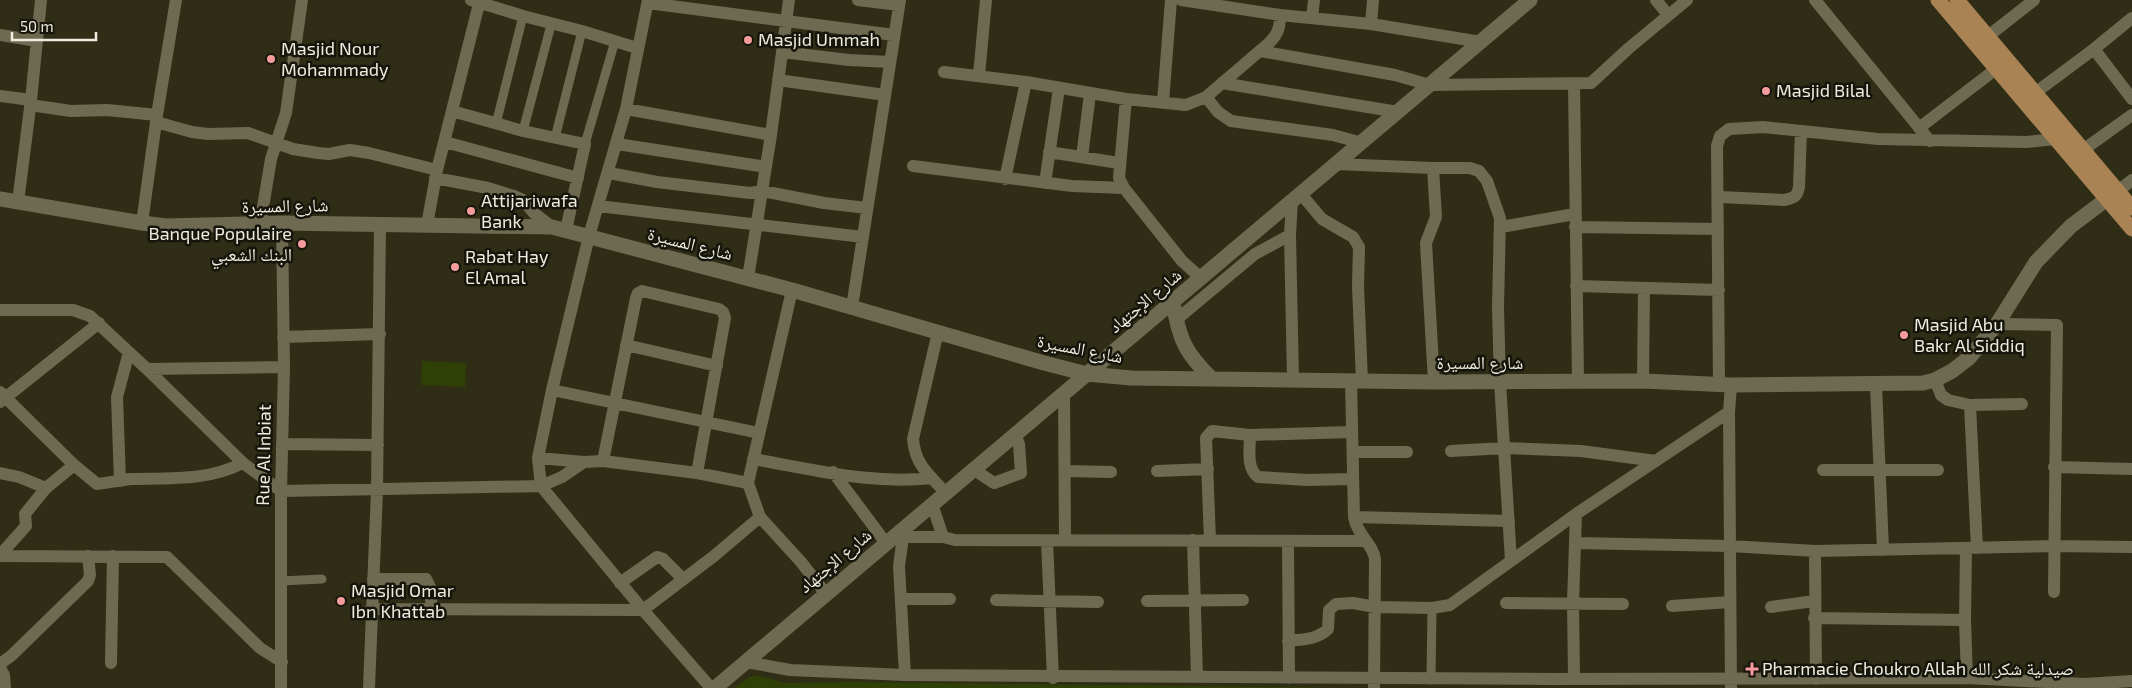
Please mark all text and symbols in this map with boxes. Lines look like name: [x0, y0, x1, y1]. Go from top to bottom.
scale bar: [12, 10, 96, 42]
text: 50 m: [20, 17, 54, 35]
place label: Masjid Ummah: [758, 28, 880, 50]
marker: Masjid Ummah: [742, 34, 754, 46]
place label: Masjid Nour Mohammady: [281, 37, 389, 80]
marker: Masjid Nour Mohammady: [265, 53, 277, 65]
place label: Masjid Bilal: [1776, 79, 1871, 101]
marker: Masjid Bilal: [1760, 85, 1772, 97]
place label: Attijariwafa Bank: [481, 189, 578, 232]
street label: شارع المسيرة: [241, 193, 329, 218]
marker: Attijariwafa Bank: [465, 205, 477, 217]
place label: Banque Populaire البنك الشعبي: [149, 222, 292, 270]
street label: شارع المسيرة: [645, 222, 735, 265]
marker: Banque Populaire البنك الشعبي: [296, 238, 308, 250]
place label: Rabat Hay El Amal: [465, 245, 549, 288]
marker: Rabat Hay El Amal: [449, 261, 461, 273]
street label: شارع الإجتهاد: [1103, 263, 1186, 338]
place label: Masjid Abu Bakr Al Siddiq: [1914, 313, 2025, 356]
street label: شارع المسيرة: [1035, 329, 1125, 368]
marker: Masjid Abu Bakr Al Siddiq: [1898, 329, 1910, 341]
street label: شارع المسيرة: [1437, 351, 1523, 374]
street label: Rue Al Inbiat: [251, 404, 275, 506]
street label: شارع الإجتهاد: [793, 523, 876, 598]
place label: Masjid Omar Ibn Khattab: [351, 579, 454, 622]
marker: Masjid Omar Ibn Khattab: [335, 595, 347, 607]
place label: Pharmacie Choukro Allah صيدلية شكر الله: [1762, 657, 2074, 679]
marker: Pharmacie Choukro Allah صيدلية شكر الله: [1746, 663, 1758, 675]

